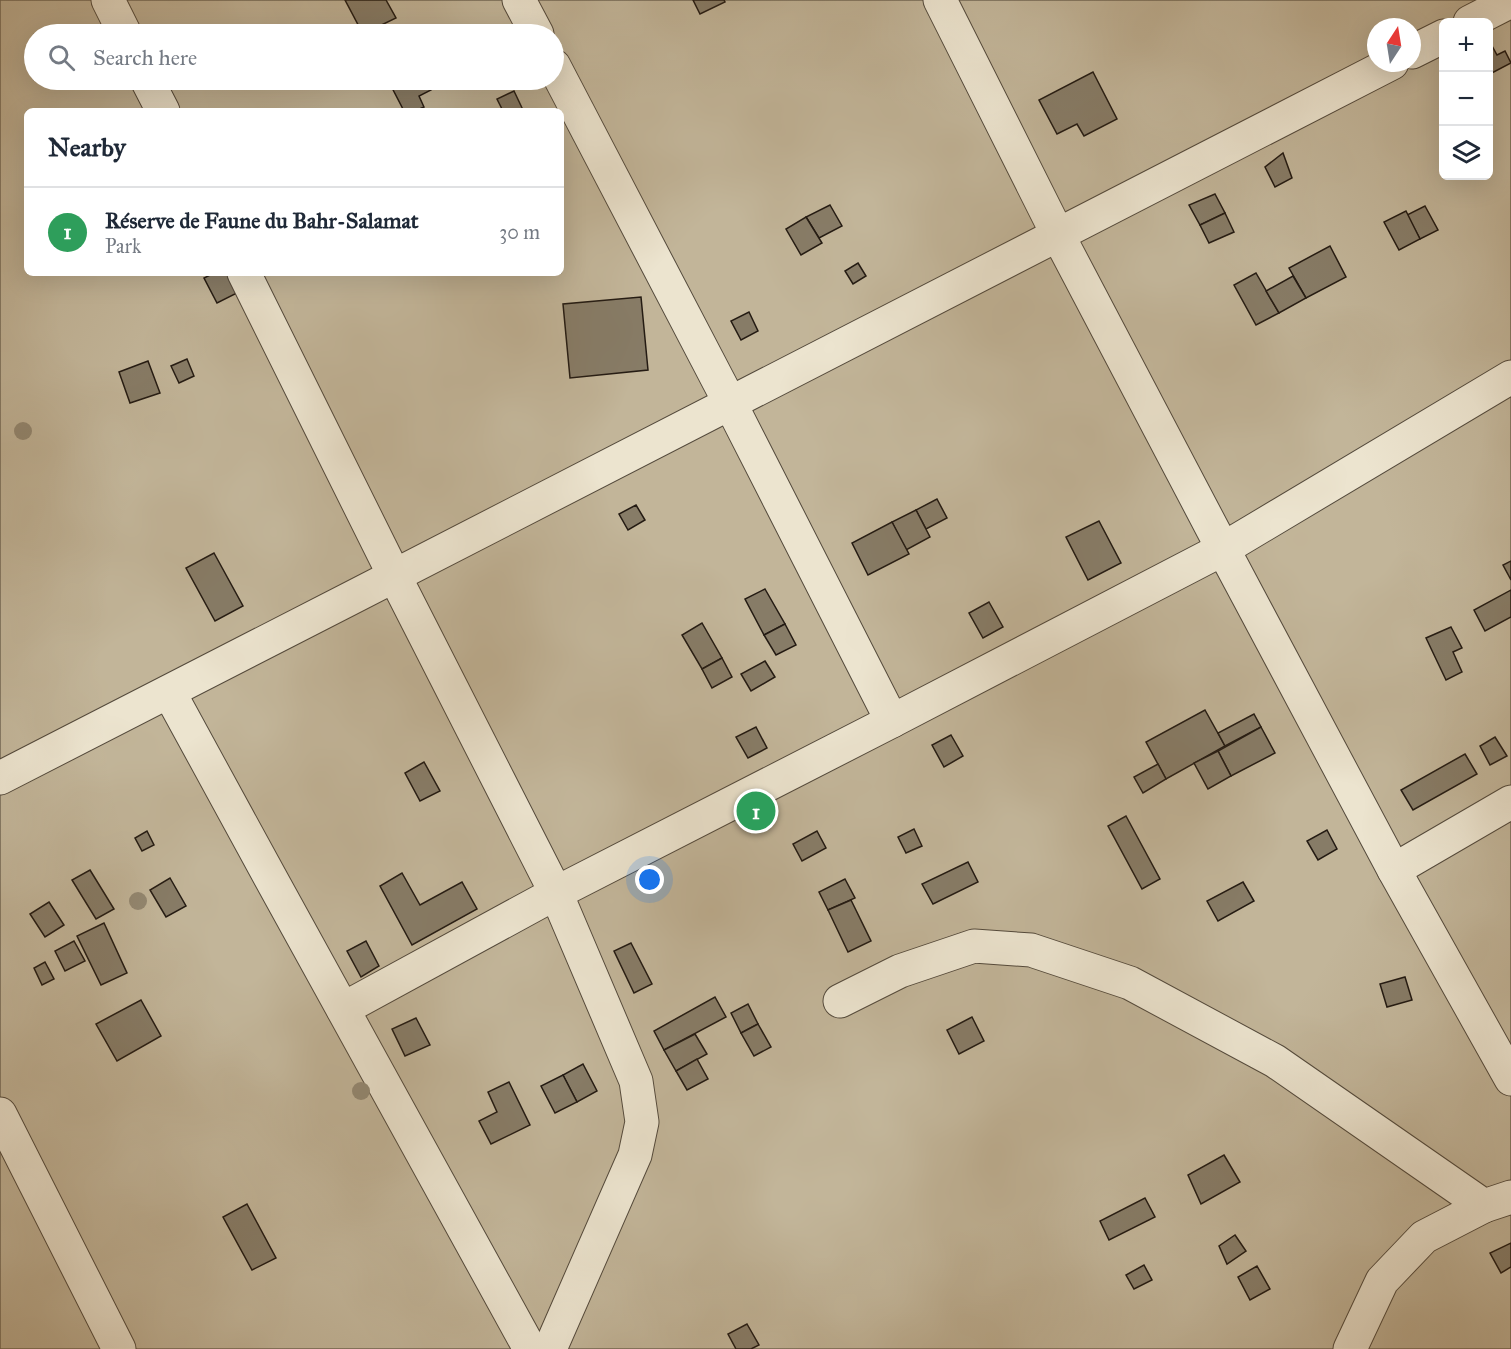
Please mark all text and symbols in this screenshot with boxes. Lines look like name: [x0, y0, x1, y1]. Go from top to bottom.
north arrow: [1367, 18, 1421, 72]
map controls: [1439, 18, 1493, 180]
button: +: [1439, 18, 1493, 72]
search box: [24, 24, 564, 90]
icon: search: [45, 41, 78, 74]
text: Search here: [93, 44, 197, 71]
button: −: [1439, 72, 1493, 126]
button: layers: [1439, 126, 1493, 180]
text: Nearby: [48, 131, 126, 163]
text: Réserve de Faune du Bahr-Salamat: [105, 207, 419, 234]
text: 1: [64, 220, 71, 244]
text: 30 m: [499, 220, 540, 244]
text: Park: [105, 234, 141, 258]
pin: 1: [736, 788, 776, 834]
your location: [635, 865, 664, 894]

